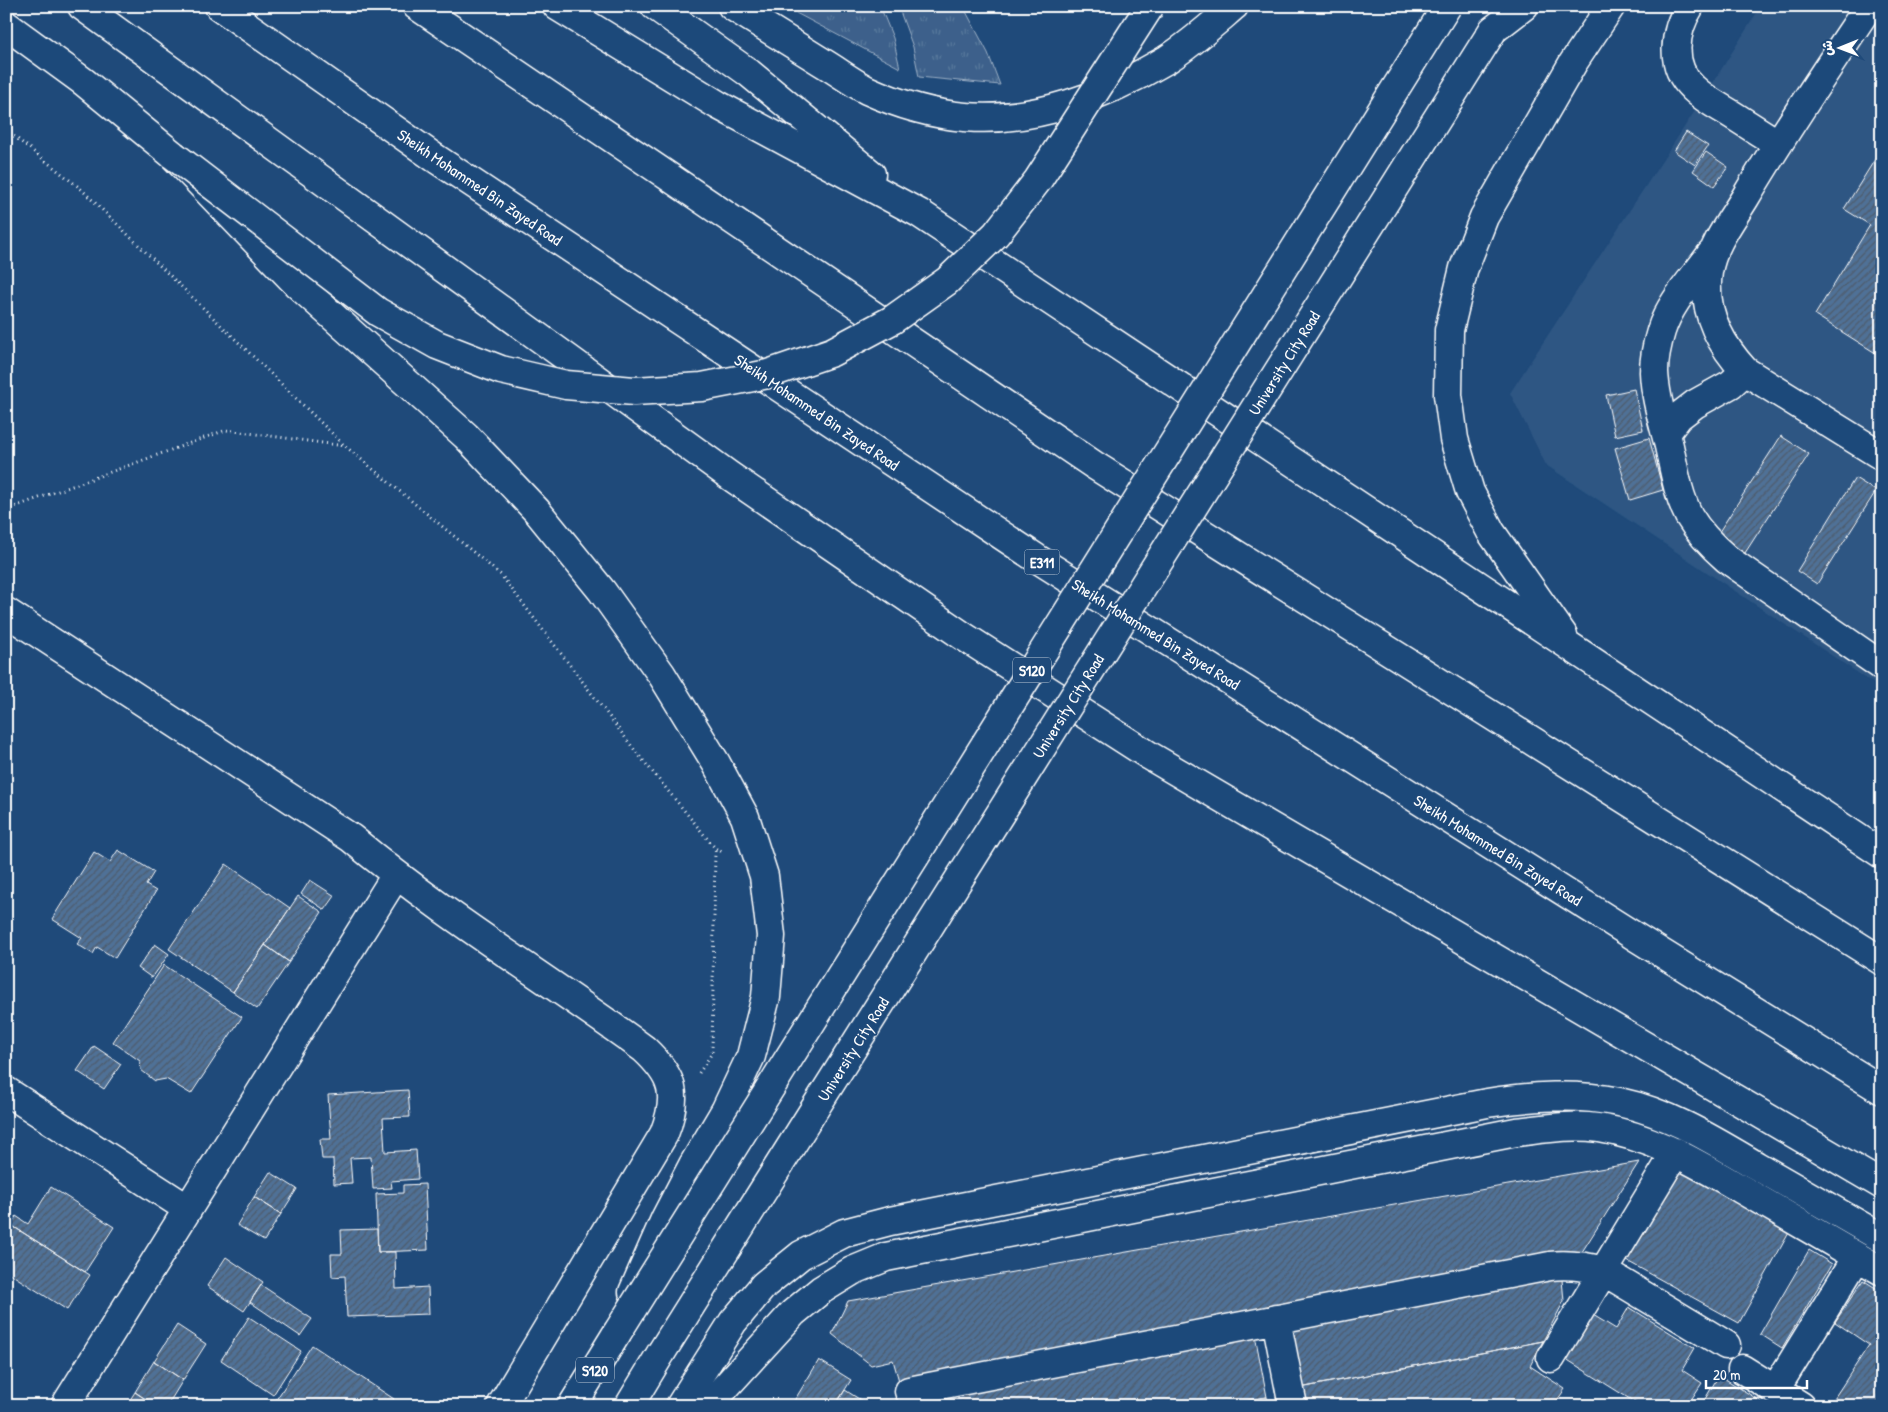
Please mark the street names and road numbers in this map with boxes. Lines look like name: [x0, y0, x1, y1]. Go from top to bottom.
street label: Sheikh Mohammed Bin Zayed Road: [393, 124, 567, 250]
street label: University City Road: [1243, 307, 1325, 419]
street label: Sheikh Mohammed Bin Zayed Road: [730, 349, 904, 475]
road number: E311: [1024, 550, 1060, 574]
street label: Sheikh Mohammed Bin Zayed Road: [1068, 573, 1244, 695]
street label: University City Road: [1027, 650, 1109, 762]
road number: S120: [1013, 658, 1051, 682]
street label: Sheikh Mohammed Bin Zayed Road: [1410, 789, 1586, 911]
street label: University City Road: [812, 993, 894, 1105]
road number: S120: [576, 1358, 614, 1382]

